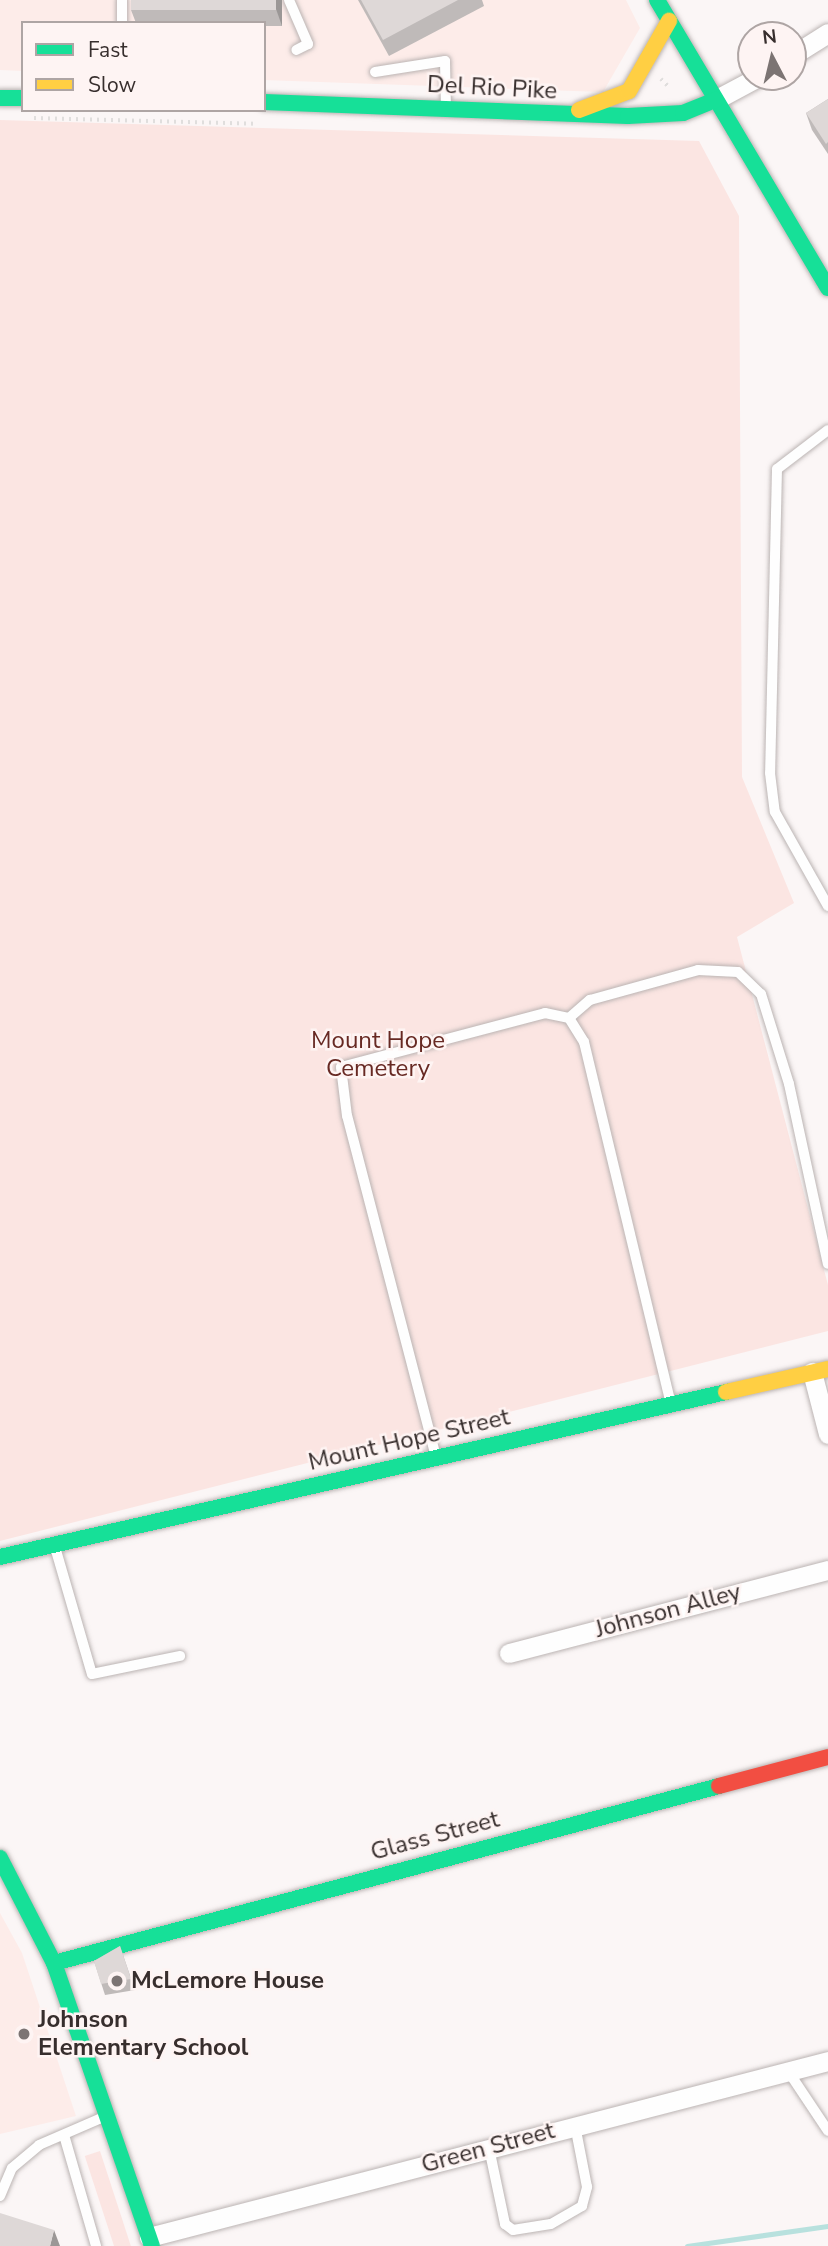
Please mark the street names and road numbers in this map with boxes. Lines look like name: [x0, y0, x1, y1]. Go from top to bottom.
street label: Del Rio Pike: [426, 70, 558, 106]
street label: Mount Hope Street: [306, 1403, 512, 1477]
street label: Johnson Alley: [592, 1578, 744, 1644]
street label: Glass Street: [368, 1805, 502, 1867]
street label: Green Street: [418, 2116, 558, 2180]

